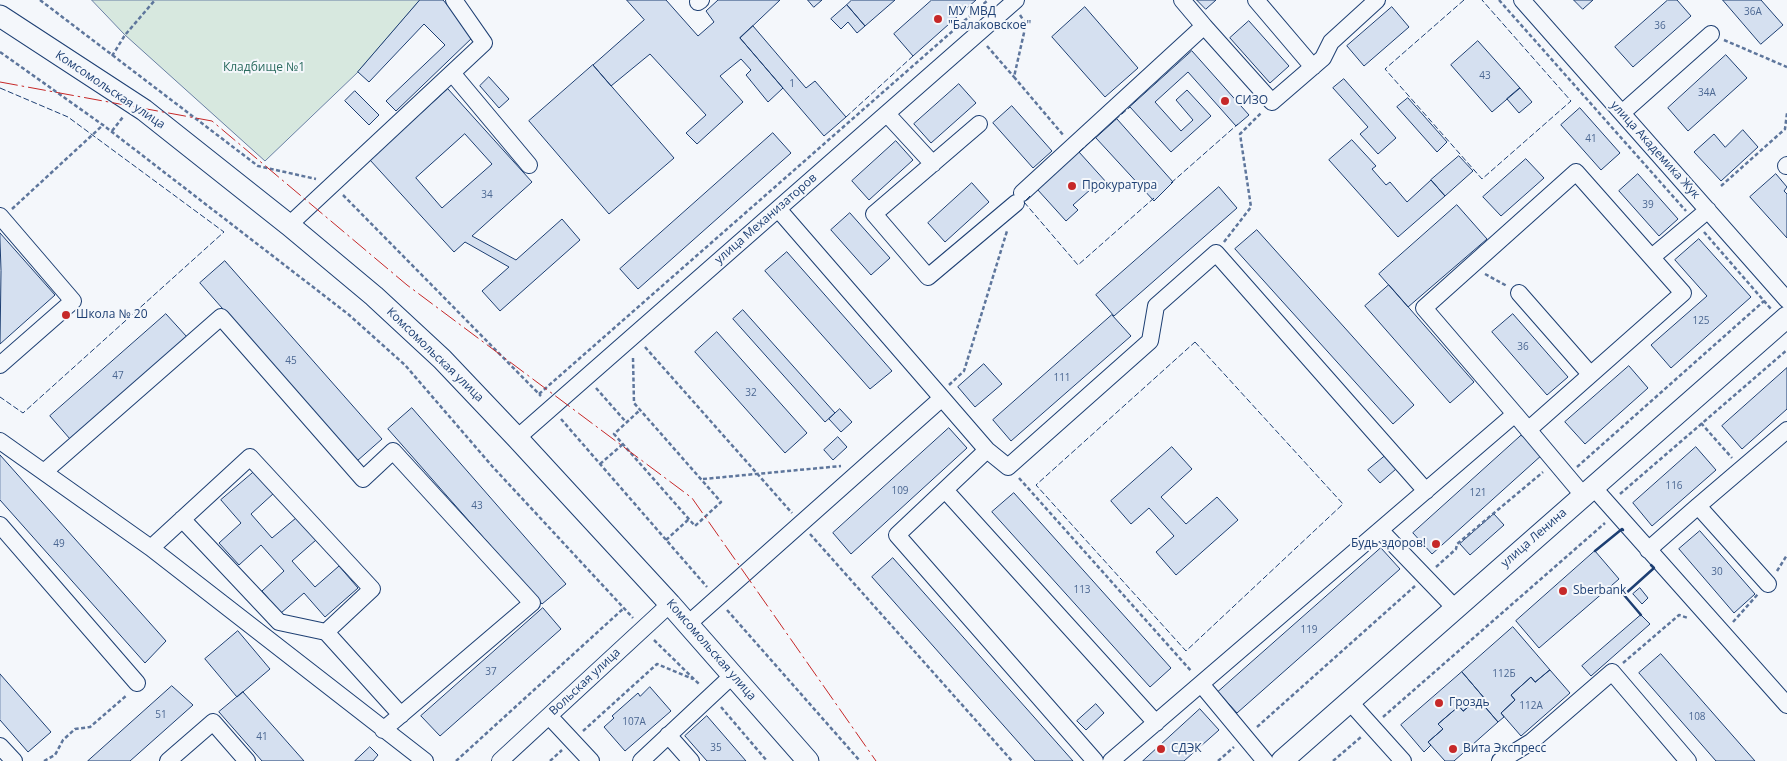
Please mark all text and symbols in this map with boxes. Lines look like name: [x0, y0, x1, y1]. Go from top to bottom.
place label: МУ МВД "Балаковское": [948, 5, 1031, 33]
house number: 36А: [1744, 6, 1762, 18]
marker: МУ МВД "Балаковское": [932, 13, 944, 25]
house number: 36: [1654, 20, 1666, 32]
street label: Комсомольская улица: [52, 48, 168, 132]
park label: Кладбище №1: [223, 61, 305, 75]
house number: 43: [1479, 70, 1491, 82]
house number: 1: [789, 78, 795, 90]
house number: 34А: [1698, 87, 1716, 99]
place label: СИЗО: [1235, 94, 1268, 108]
marker: СИЗО: [1219, 95, 1231, 107]
street label: улица Академика Жук: [1607, 98, 1703, 202]
house number: 41: [1585, 133, 1597, 145]
street label: улица Механизаторов: [712, 171, 820, 267]
place label: Прокуратура: [1082, 179, 1157, 193]
marker: Прокуратура: [1066, 180, 1078, 192]
house number: 34: [481, 189, 493, 201]
house number: 39: [1642, 199, 1654, 211]
street label: Комсомольская улица: [383, 305, 487, 405]
place label: Школа № 20: [76, 308, 148, 322]
marker: Школа № 20: [60, 309, 72, 321]
house number: 125: [1692, 315, 1710, 327]
house number: 36: [1517, 341, 1529, 353]
house number: 45: [285, 355, 297, 367]
house number: 47: [112, 370, 124, 382]
house number: 111: [1053, 372, 1071, 384]
house number: 32: [745, 387, 757, 399]
house number: 116: [1665, 480, 1683, 492]
house number: 109: [891, 485, 909, 497]
house number: 121: [1469, 487, 1487, 499]
house number: 43: [471, 500, 483, 512]
street label: улица Ленина: [1498, 506, 1570, 570]
place label: Будь здоров!: [1351, 537, 1426, 551]
house number: 49: [53, 538, 65, 550]
marker: Будь здоров!: [1430, 538, 1442, 550]
house number: 30: [1711, 566, 1723, 578]
house number: 113: [1073, 584, 1091, 596]
place label: Sberbank: [1573, 584, 1626, 598]
marker: Sberbank: [1557, 585, 1569, 597]
street label: Комсомольская улица: [663, 596, 759, 704]
house number: 119: [1300, 624, 1318, 636]
street label: Вольская улица: [546, 645, 624, 719]
house number: 37: [485, 666, 497, 678]
house number: 112Б: [1492, 668, 1516, 680]
place label: Гроздь: [1449, 696, 1490, 710]
marker: Гроздь: [1433, 697, 1445, 709]
house number: 112А: [1519, 700, 1543, 712]
house number: 51: [155, 709, 167, 721]
house number: 108: [1688, 711, 1706, 723]
house number: 107А: [622, 716, 646, 728]
house number: 41: [256, 731, 268, 743]
house number: 35: [710, 742, 722, 754]
place label: СДЭК: [1171, 742, 1202, 756]
place label: Вита Экспресс: [1463, 742, 1546, 756]
marker: СДЭК: [1155, 743, 1167, 755]
marker: Вита Экспресс: [1447, 743, 1459, 755]

